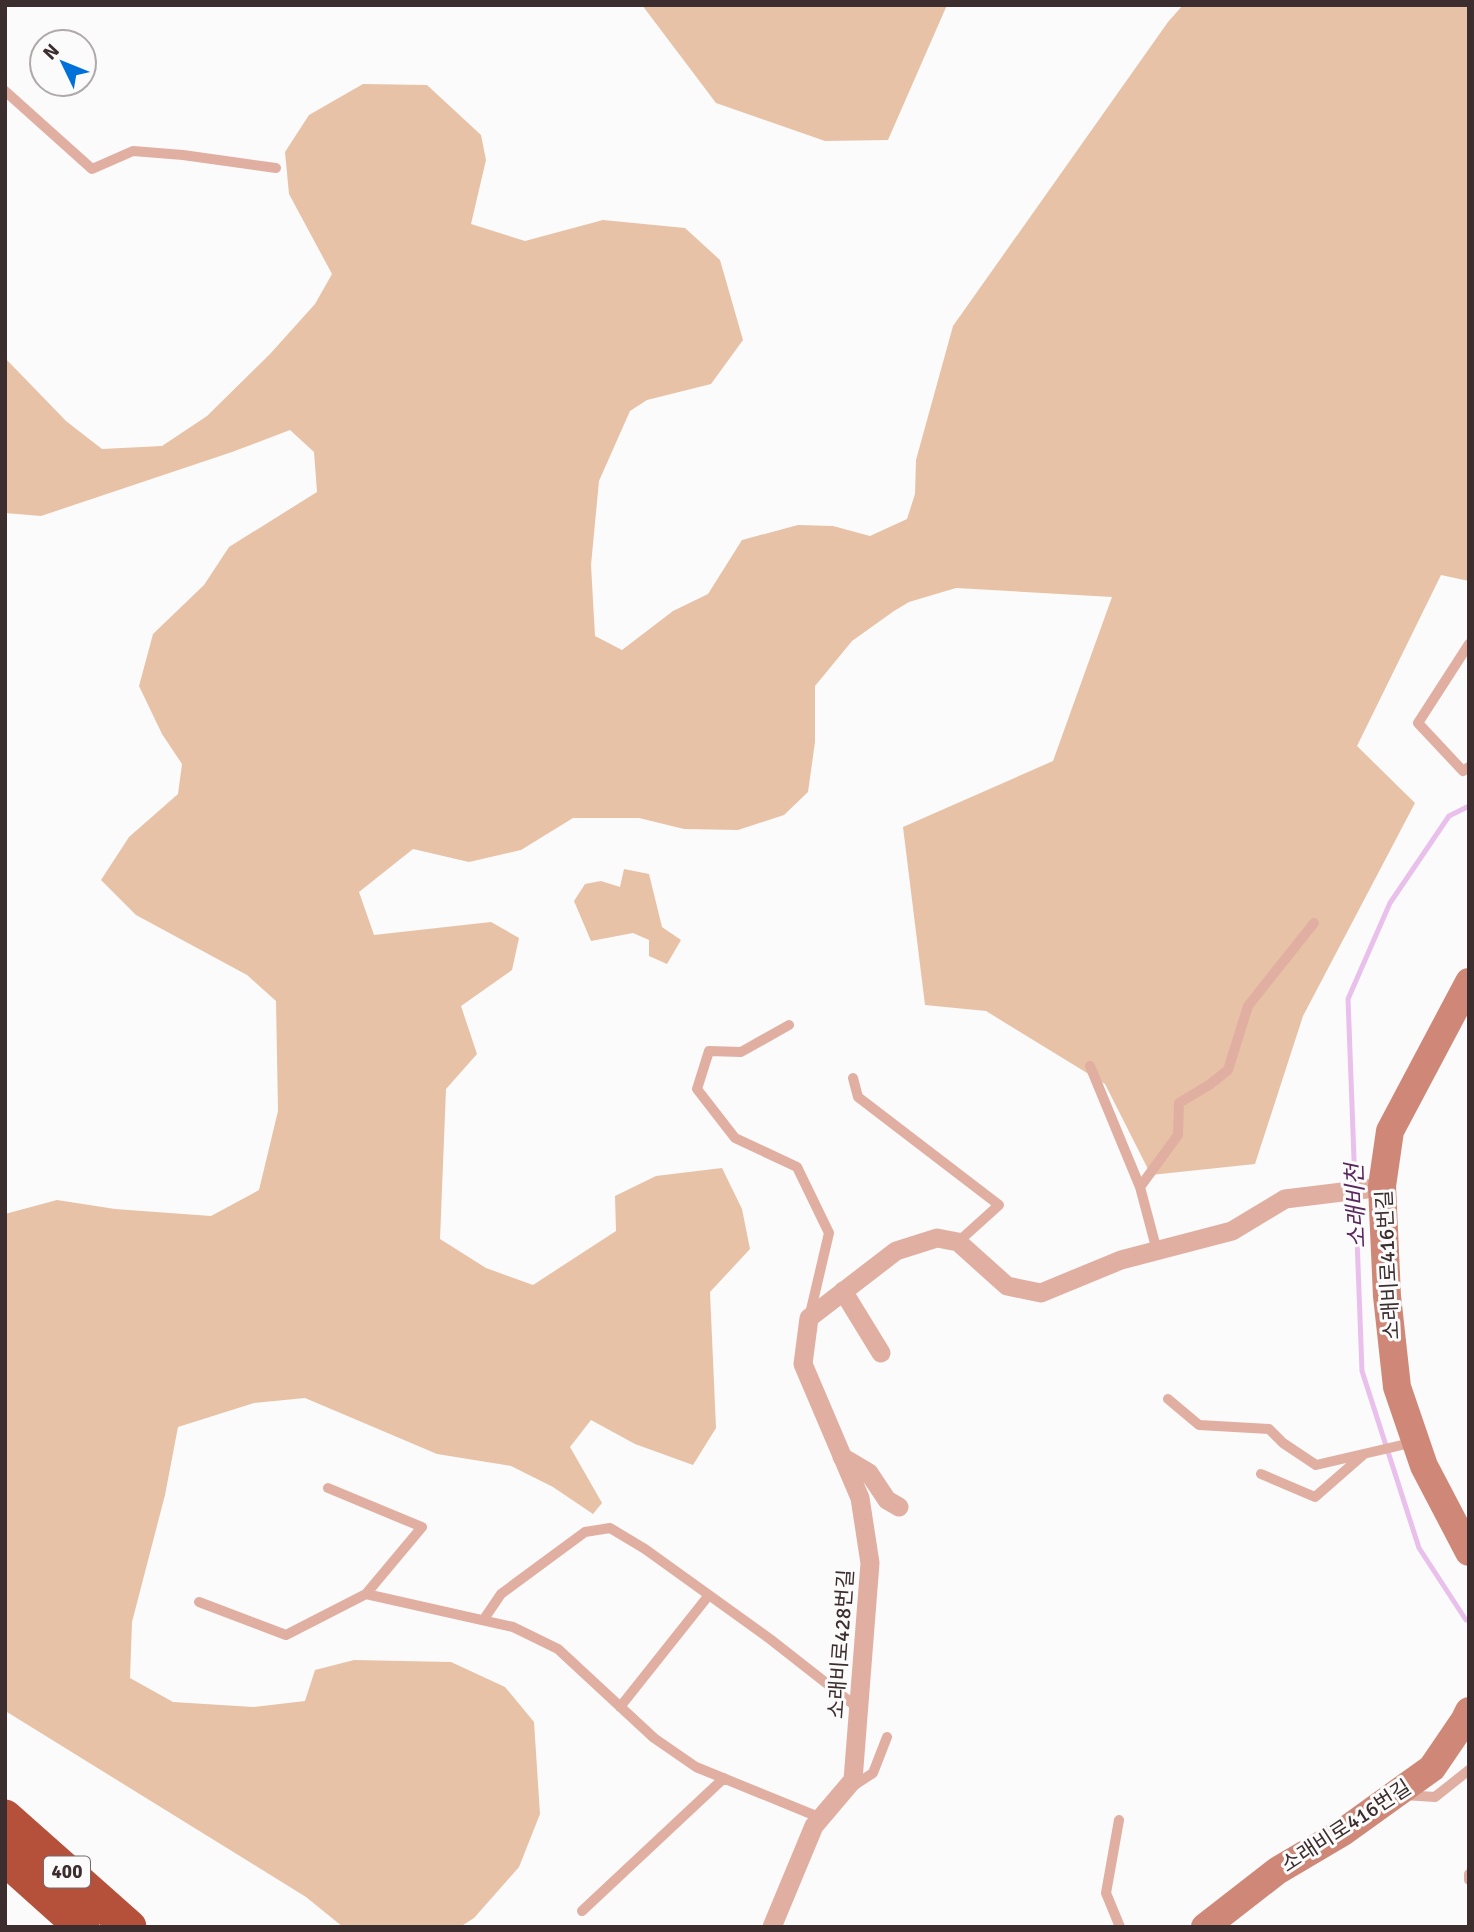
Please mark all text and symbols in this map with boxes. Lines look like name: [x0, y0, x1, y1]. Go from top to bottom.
north arrow: [28, 28, 98, 98]
text: N: [38, 39, 65, 65]
water label: 소래비천: [1340, 1160, 1372, 1249]
street label: 소래비로416번길: [1371, 1189, 1405, 1341]
street label: 소래비로428번길: [823, 1568, 859, 1720]
street label: 소래비로416번길: [1276, 1774, 1416, 1878]
road number: 400: [44, 1856, 90, 1888]

